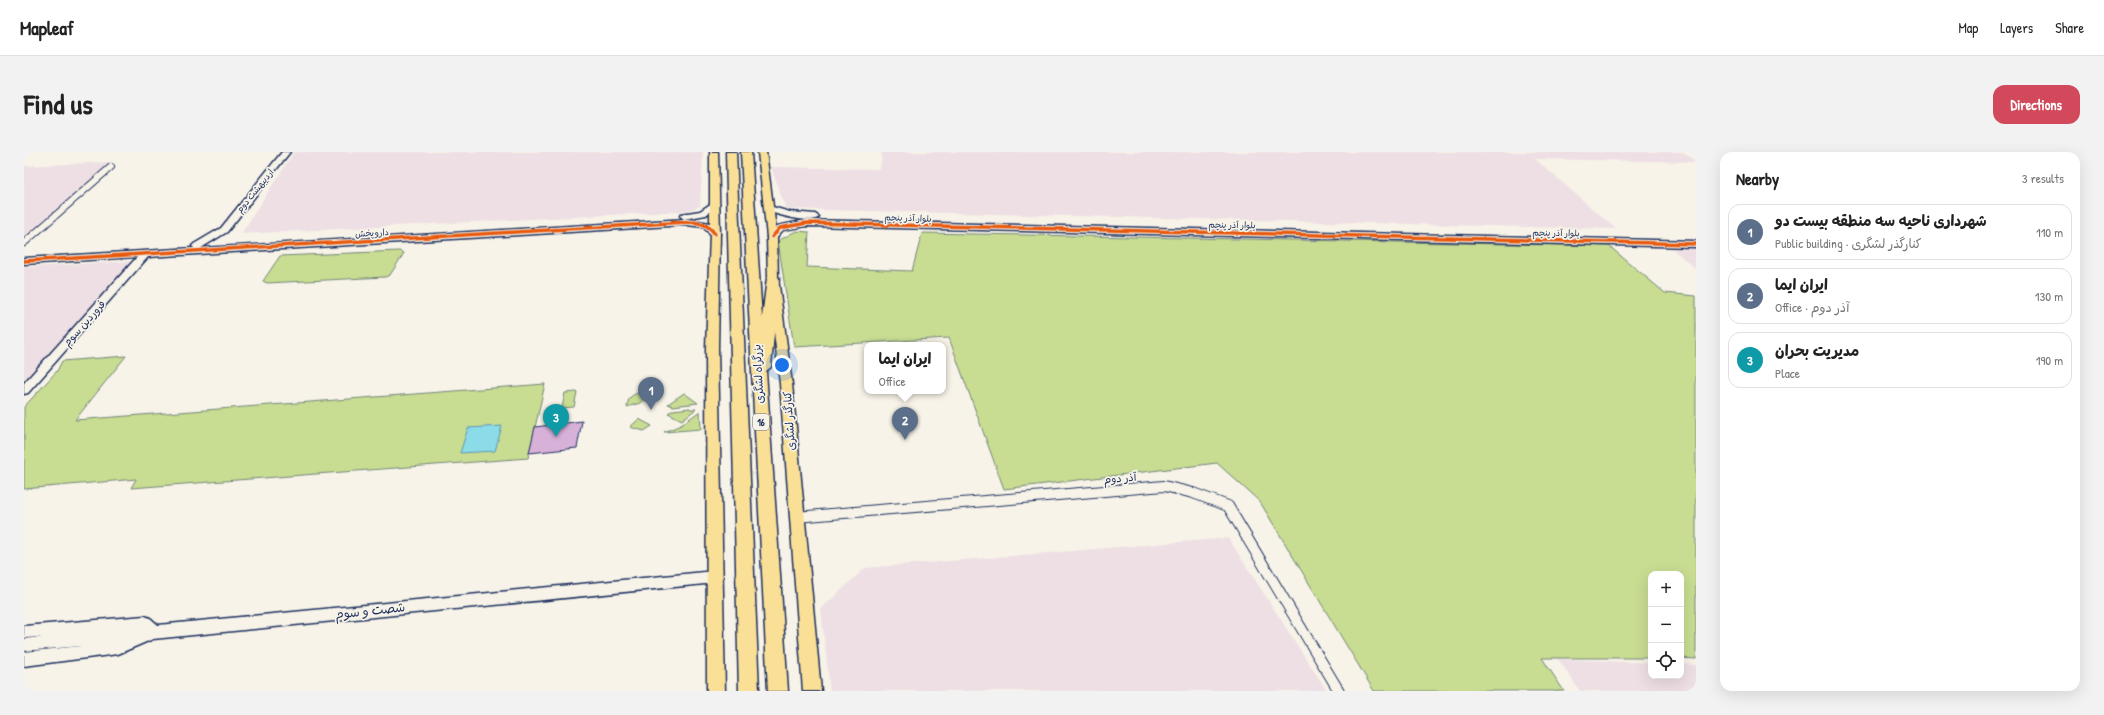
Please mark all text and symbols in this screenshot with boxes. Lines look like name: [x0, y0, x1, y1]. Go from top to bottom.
text: Mapleaf: [20, 15, 74, 41]
text: Map: [1958, 18, 1978, 37]
text: Layers: [2000, 18, 2033, 37]
text: Share: [2055, 18, 2084, 37]
text: Find us: [24, 85, 93, 123]
button: Directions: [1993, 85, 2080, 124]
street label: اردیبهشت دوم: [234, 167, 277, 216]
text: Nearby: [1736, 167, 1779, 190]
text: 3 results: [2022, 169, 2064, 187]
text: شهرداری ناحیه سه منطقه بیست دو: [1775, 210, 1987, 231]
street label: بلوار آذر پنجم: [884, 211, 932, 226]
street label: بلوار آذر پنجم: [1208, 219, 1256, 232]
text: 1: [1748, 223, 1752, 241]
text: 110 m: [2036, 223, 2063, 241]
street label: داروپخش: [355, 226, 389, 240]
street label: بلوار آذر پنجم: [1532, 227, 1580, 240]
text: Public building · کنارگذر لشگری: [1775, 234, 1922, 252]
text: ایران ایما: [1775, 274, 1828, 295]
text: 2: [1747, 287, 1753, 305]
text: 130 m: [2035, 287, 2063, 305]
street label: فروردین سوم: [60, 297, 110, 350]
text: Office · آذر دوم: [1775, 298, 1849, 316]
text: مدیریت بحران: [1775, 340, 1859, 361]
popup: [864, 342, 946, 394]
street label: بزرگراه لشگری: [749, 344, 768, 404]
text: ایران ایما: [879, 348, 931, 369]
text: 3: [1747, 351, 1753, 369]
text: 190 m: [2036, 351, 2063, 369]
your location: [772, 355, 792, 375]
text: Place: [1775, 364, 1800, 382]
text: Office: [879, 372, 906, 390]
pin: 1: [638, 377, 664, 410]
street label: کنارگذر لشگری: [780, 391, 798, 451]
pin: 3: [543, 404, 569, 437]
pin: 2: [892, 407, 918, 440]
road number: 16: [753, 414, 769, 430]
street label: آذر دوم: [1103, 469, 1138, 488]
map controls: [1648, 571, 1684, 679]
button: +: [1648, 571, 1684, 607]
street label: شصت و سوم: [334, 597, 406, 625]
button: −: [1648, 607, 1684, 643]
button: locate: [1648, 643, 1684, 679]

